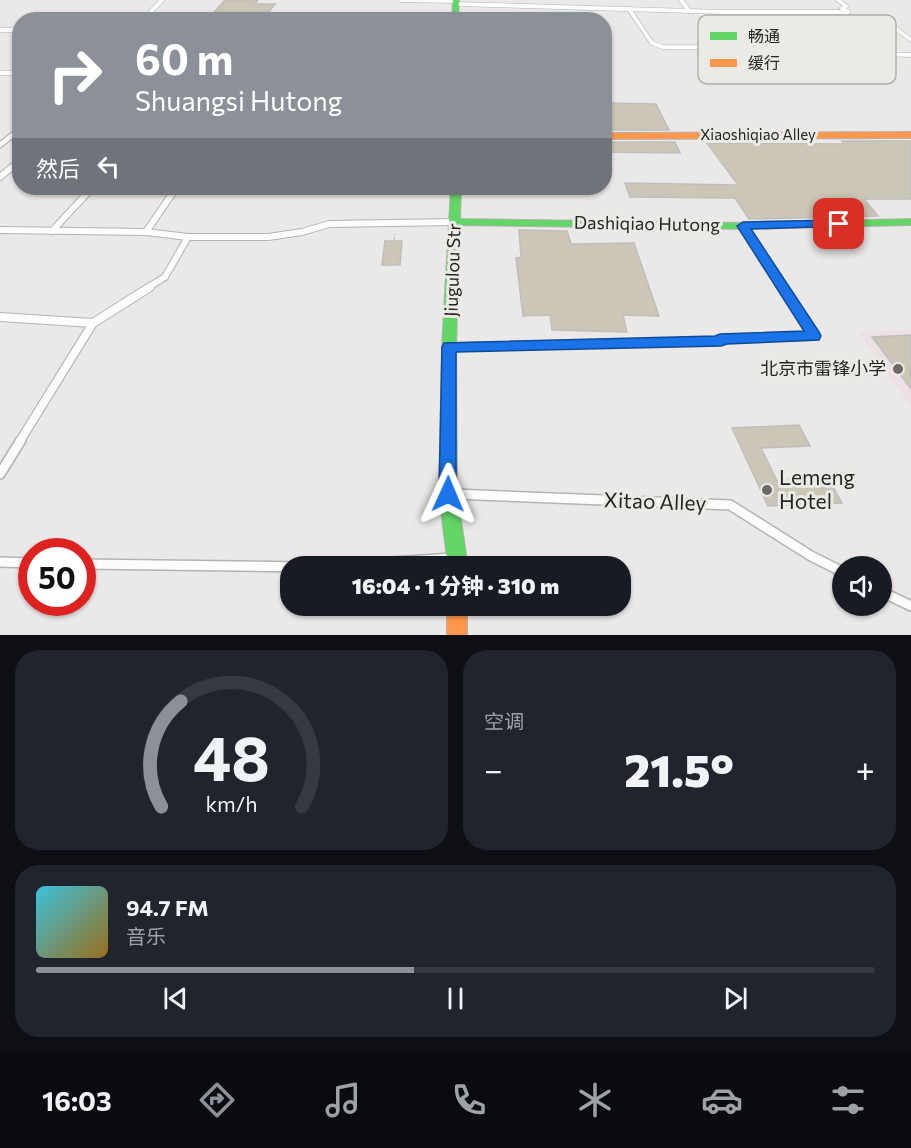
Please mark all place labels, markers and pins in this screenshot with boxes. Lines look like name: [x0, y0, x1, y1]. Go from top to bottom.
pin: [813, 198, 864, 249]
place label: 北京市雷锋小学: [760, 357, 886, 379]
marker: 北京市雷锋小学: [891, 362, 905, 376]
place label: Lemeng Hotel: [779, 464, 855, 513]
marker: Lemeng Hotel: [760, 483, 774, 497]

